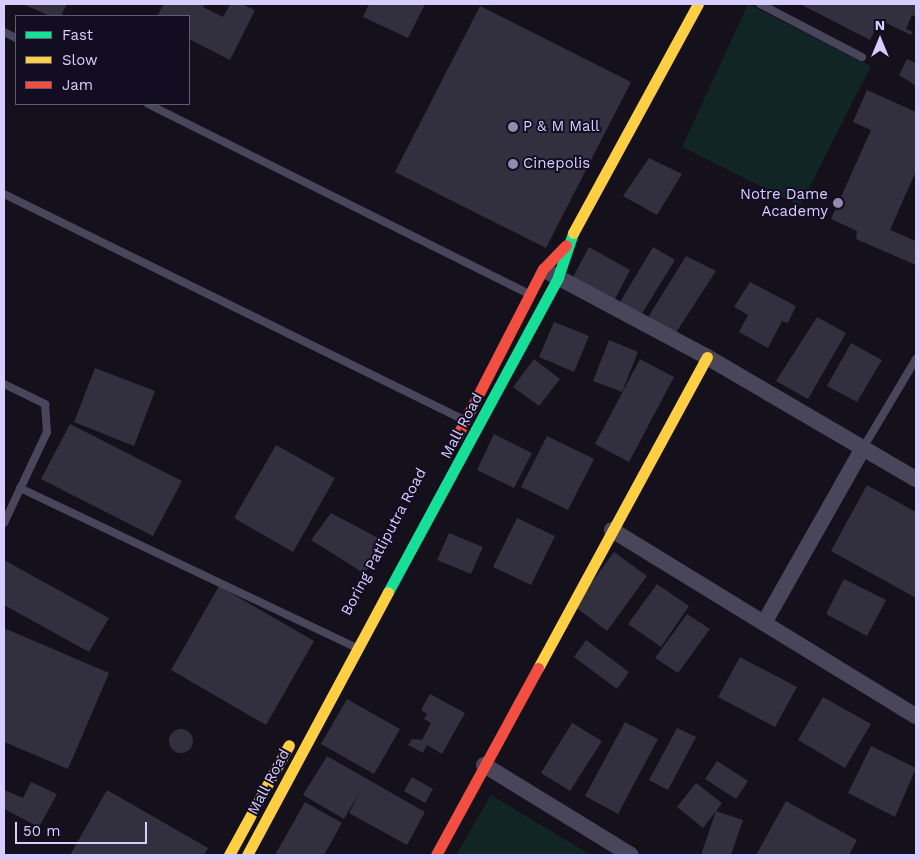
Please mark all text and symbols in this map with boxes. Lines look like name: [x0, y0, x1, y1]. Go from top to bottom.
legend: [15, 15, 190, 105]
north arrow: [855, 15, 905, 65]
text: N: [875, 17, 885, 33]
text: Fast: [62, 26, 93, 44]
text: Slow: [62, 51, 98, 69]
text: Jam: [62, 76, 93, 94]
place label: P & M Mall: [523, 118, 600, 136]
marker: P & M Mall: [507, 121, 519, 133]
place label: Cinepolis: [523, 155, 590, 173]
marker: Cinepolis: [507, 158, 519, 170]
place label: Notre Dame Academy: [740, 185, 828, 220]
marker: Notre Dame Academy: [832, 197, 844, 209]
street label: Mall Road: [437, 390, 487, 462]
street label: Boring Patliputra Road: [337, 465, 431, 619]
street label: Mall Road: [244, 746, 294, 818]
scale bar: [18, 812, 150, 844]
text: 50 m: [23, 822, 60, 840]

